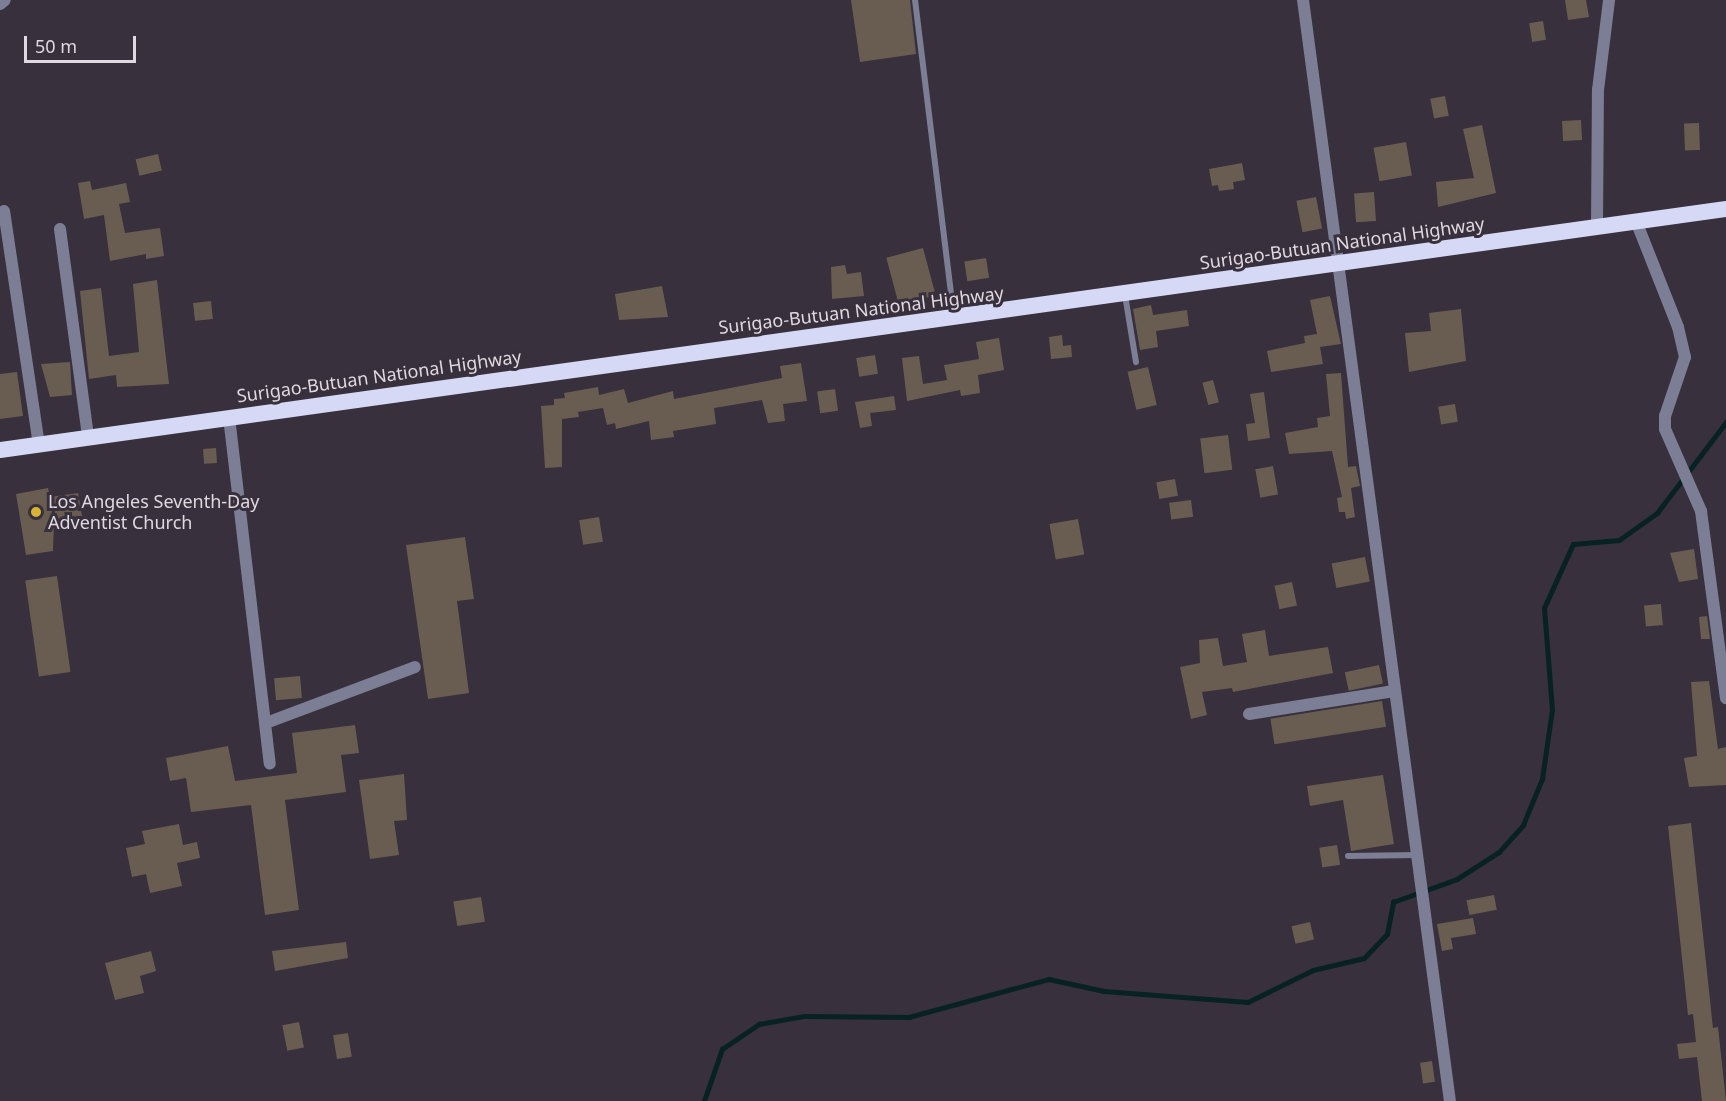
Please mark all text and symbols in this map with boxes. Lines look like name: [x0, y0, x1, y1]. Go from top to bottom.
scale bar: [27, 24, 140, 62]
text: 50 m: [35, 34, 77, 58]
street label: Surigao-Butuan National Highway: [1198, 212, 1486, 274]
street label: Surigao-Butuan National Highway: [717, 282, 1005, 338]
street label: Surigao-Butuan National Highway: [235, 345, 523, 407]
place label: Los Angeles Seventh-Day Adventist Church: [48, 491, 259, 534]
marker: Los Angeles Seventh-Day Adventist Church: [29, 505, 43, 519]

